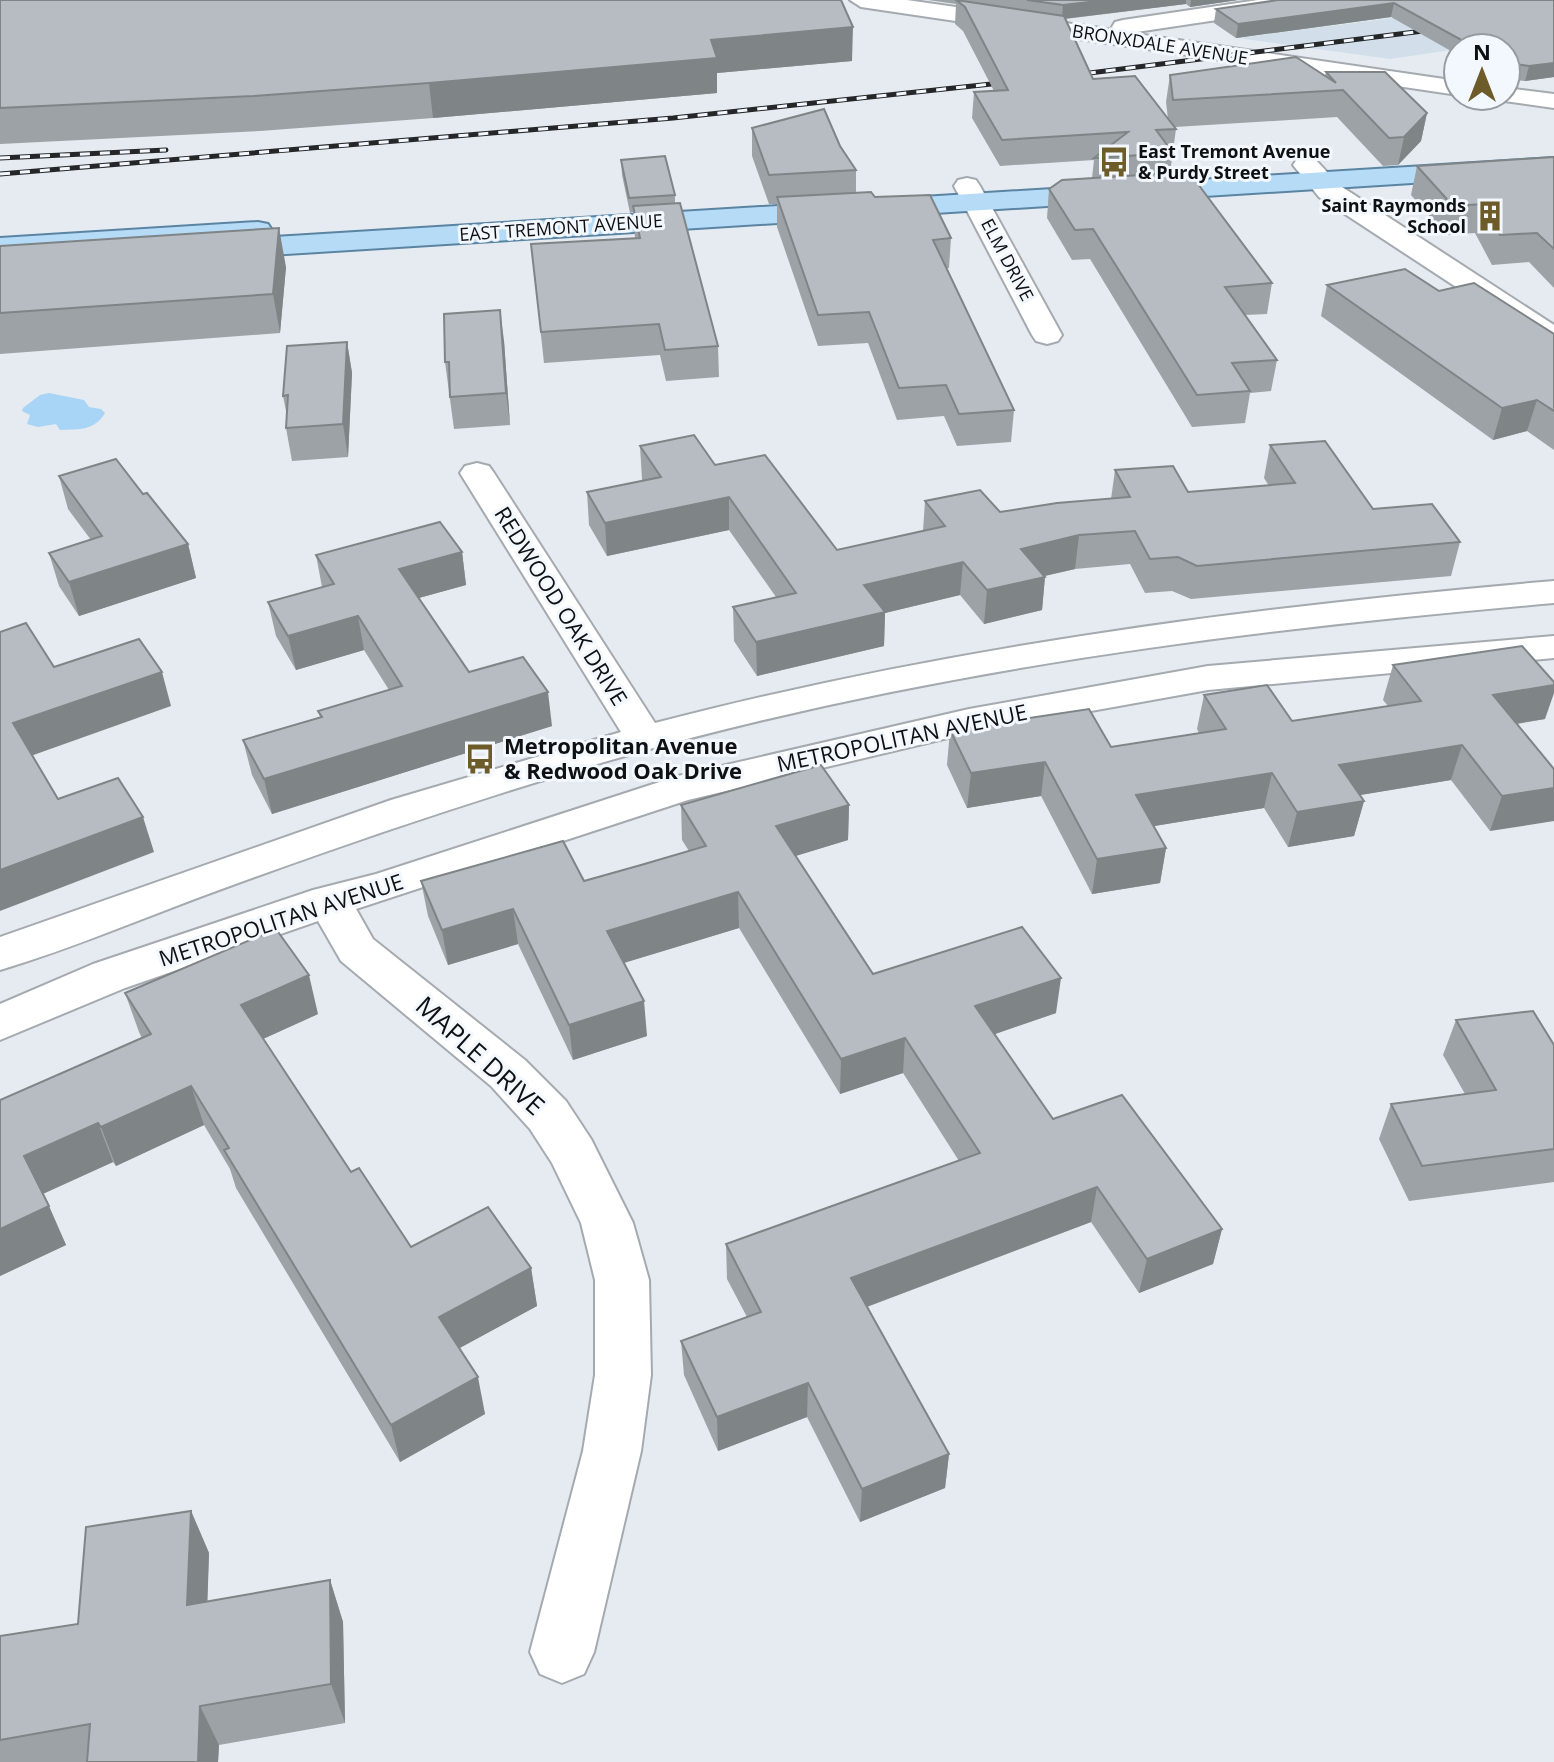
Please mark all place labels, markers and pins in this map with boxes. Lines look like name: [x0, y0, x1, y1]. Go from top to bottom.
place label: East Tremont Avenue & Purdy Street: [1138, 139, 1330, 184]
bus stop icon: East Tremont Avenue & Purdy Street: [1097, 145, 1131, 179]
place label: Saint Raymonds School: [1321, 193, 1466, 238]
building icon: Saint Raymonds School: [1473, 199, 1507, 233]
place label: Metropolitan Avenue & Redwood Oak Drive: [504, 730, 742, 785]
bus stop icon: Metropolitan Avenue & Redwood Oak Drive: [463, 742, 497, 776]

